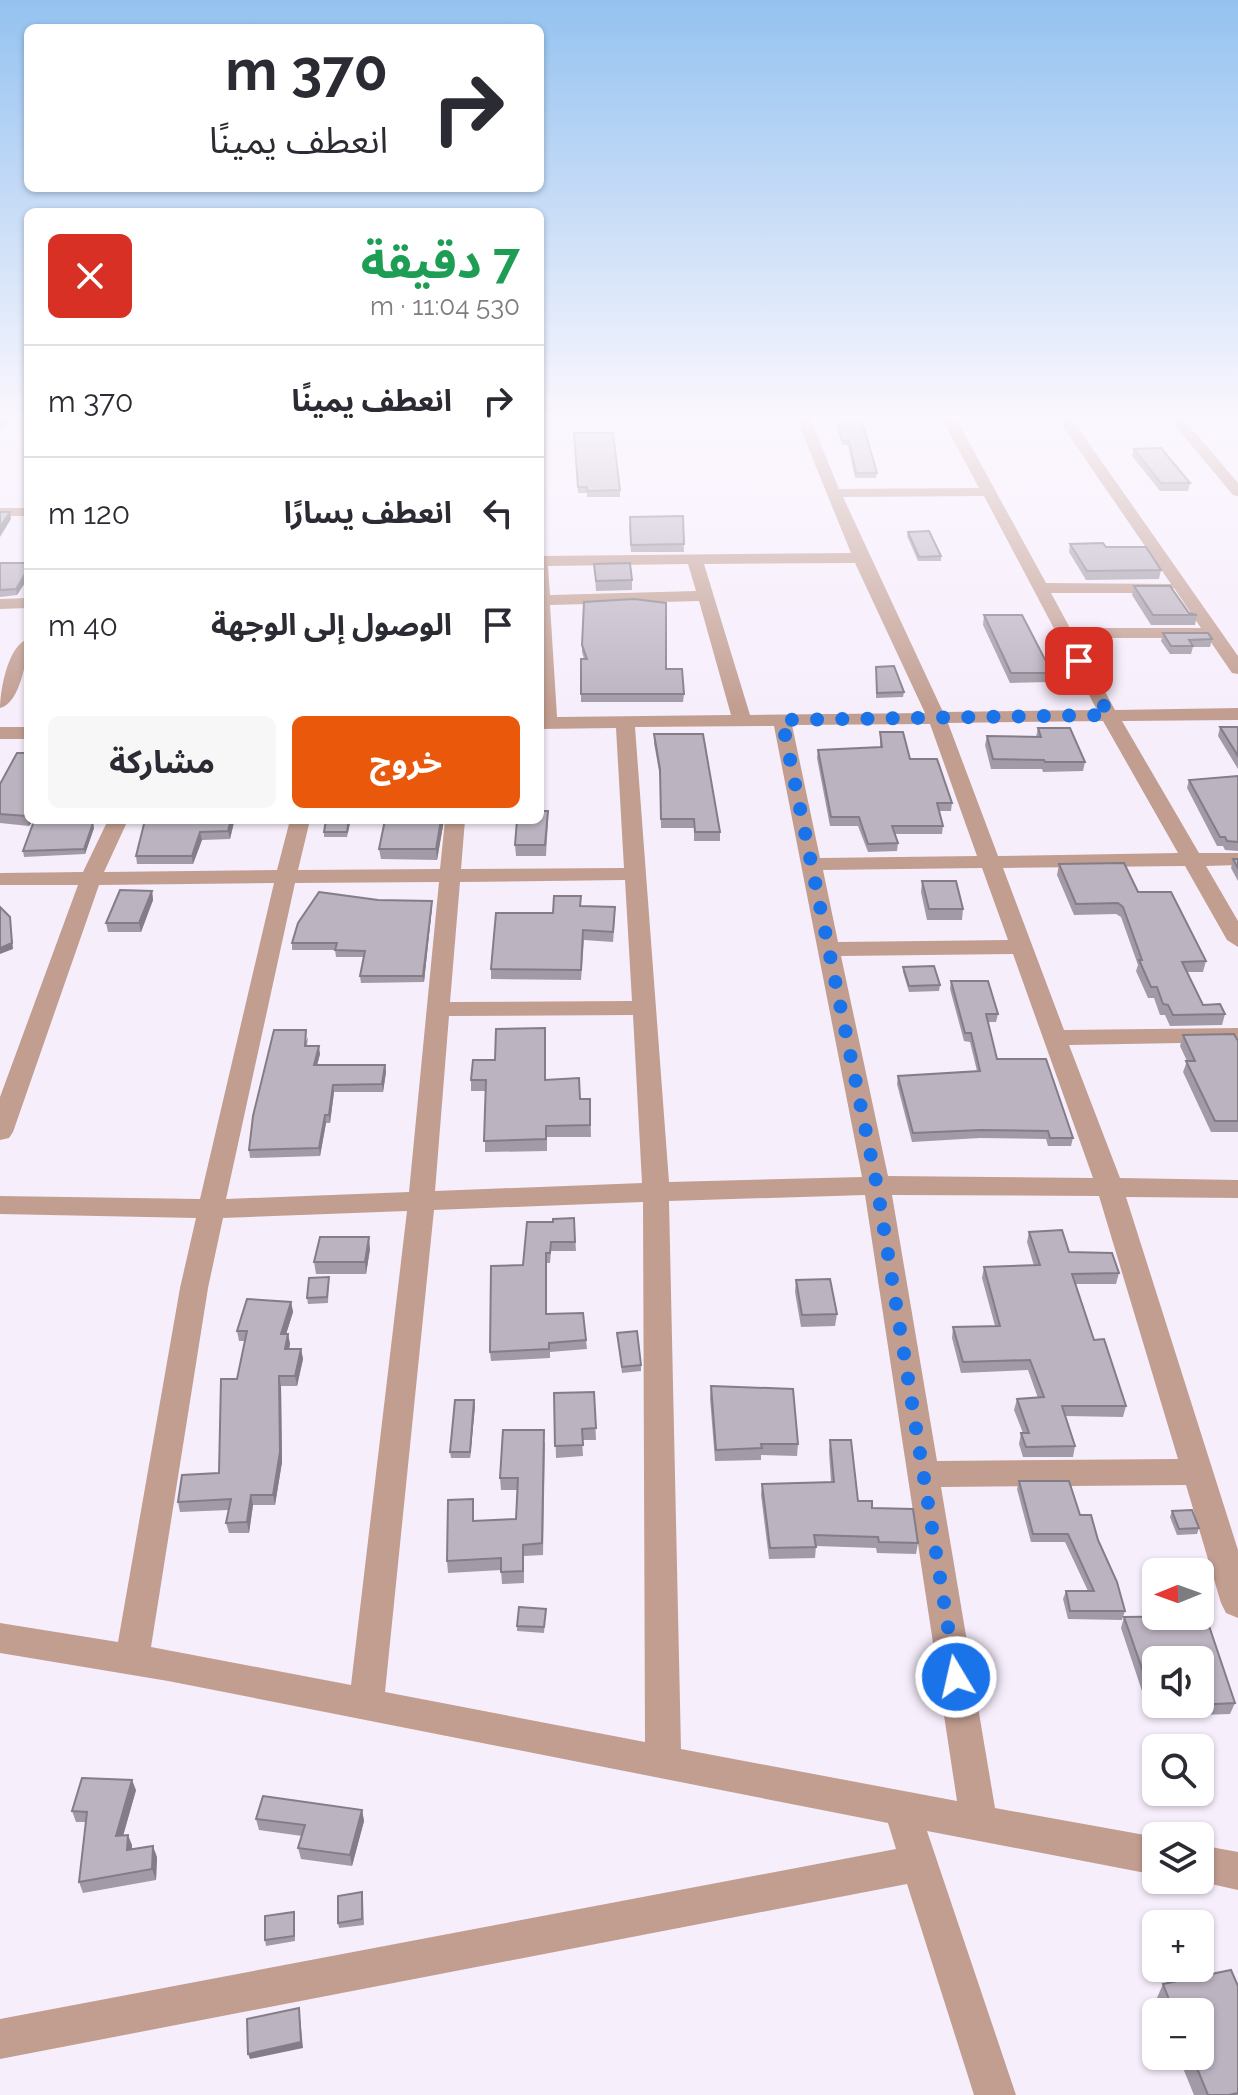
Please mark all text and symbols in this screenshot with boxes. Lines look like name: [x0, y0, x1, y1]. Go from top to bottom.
text: 370 m: [225, 37, 388, 103]
icon: right: [416, 56, 520, 160]
text: انعطف يمينًا: [209, 119, 388, 161]
text: 7 دقيقة: [361, 233, 520, 289]
button: close: [48, 234, 132, 318]
text: 530 m · 11:04: [370, 291, 520, 321]
icon: right: [476, 379, 520, 423]
text: انعطف يمينًا: [291, 383, 452, 418]
text: 370 m: [48, 384, 133, 419]
icon: left: [476, 491, 520, 535]
text: انعطف يسارًا: [284, 495, 452, 530]
text: 120 m: [48, 496, 130, 531]
icon: arrive: [476, 603, 520, 647]
text: الوصول إلى الوجهة: [211, 607, 452, 642]
text: 40 m: [48, 608, 118, 643]
pin: [1045, 627, 1113, 695]
icon: arrive: [1057, 639, 1101, 683]
button: مشاركة: [48, 716, 276, 808]
button: خروج: [292, 716, 520, 808]
north arrow: [1142, 1558, 1214, 1630]
map controls: [1142, 1558, 1214, 2070]
position arrow: [914, 1635, 998, 1719]
button: sound: [1142, 1646, 1214, 1718]
button: search: [1142, 1734, 1214, 1806]
button: layers: [1142, 1822, 1214, 1894]
button: +: [1142, 1910, 1214, 1982]
button: −: [1142, 1998, 1214, 2070]

